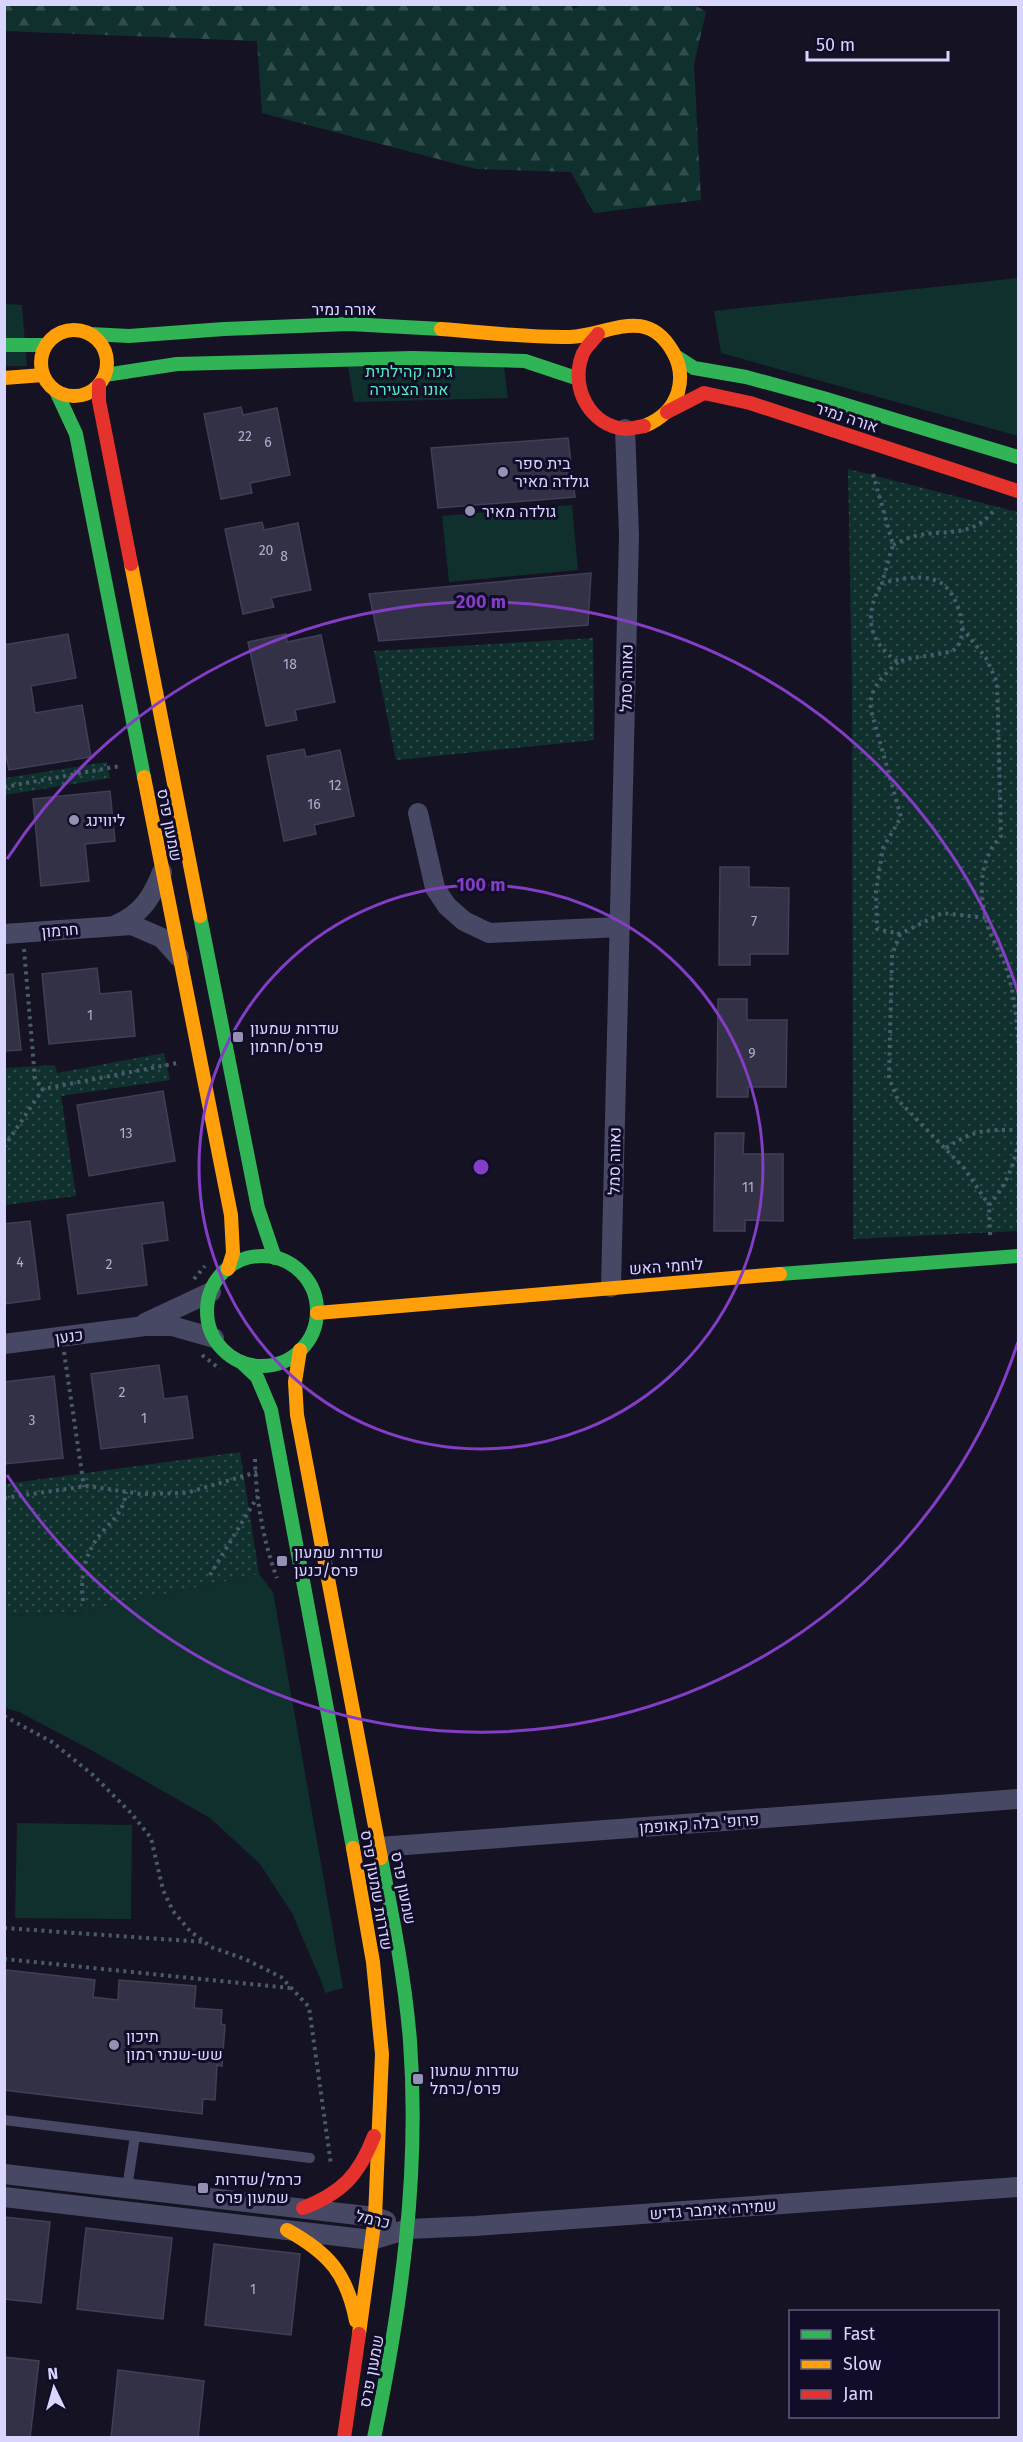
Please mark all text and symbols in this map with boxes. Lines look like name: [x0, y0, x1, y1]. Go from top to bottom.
scale bar: [807, 24, 948, 62]
text: 50 m: [816, 34, 855, 56]
street label: אורה נמיר: [311, 300, 377, 319]
park label: גינה קהילתית אונו הצעירה: [365, 362, 453, 399]
street label: אורה נמיר: [813, 398, 881, 437]
house number: 22: [238, 428, 252, 445]
house number: 6: [264, 434, 272, 451]
place label: בית ספר גולדה מאיר: [515, 454, 589, 491]
marker: בית ספר גולדה מאיר: [496, 465, 510, 479]
place label: גולדה מאיר: [482, 502, 556, 521]
marker: גולדה מאיר: [463, 504, 477, 518]
house number: 20: [259, 542, 274, 559]
house number: 8: [280, 548, 288, 565]
text: 200 m: [456, 591, 506, 613]
street label: נאווה סמל: [616, 644, 637, 712]
house number: 18: [283, 656, 297, 673]
house number: 12: [329, 777, 342, 794]
street label: שמעון פרס: [153, 787, 186, 863]
house number: 16: [307, 796, 321, 813]
place label: ליווינג: [86, 811, 125, 830]
marker: ליווינג: [67, 813, 81, 827]
text: 100 m: [457, 874, 505, 896]
house number: 7: [751, 913, 757, 930]
street label: חרמון: [41, 919, 79, 942]
house number: 1: [87, 1007, 93, 1024]
place label: שדרות שמעון פרס/חרמון: [250, 1019, 339, 1056]
marker: שדרות שמעון פרס/חרמון: [231, 1030, 245, 1044]
house number: 9: [748, 1045, 756, 1062]
house number: 13: [119, 1125, 133, 1142]
street label: נאווה סמל: [604, 1127, 625, 1195]
centre of rings: [471, 1157, 491, 1177]
house number: 11: [742, 1179, 754, 1196]
house number: 4: [16, 1254, 24, 1271]
street label: לוחמי האש: [628, 1254, 704, 1279]
house number: 2: [106, 1256, 113, 1273]
street label: כנען: [54, 1325, 84, 1348]
house number: 2: [119, 1384, 126, 1401]
house number: 1: [141, 1410, 147, 1427]
house number: 3: [29, 1412, 36, 1429]
place label: שדרות שמעון פרס/כנען: [294, 1543, 383, 1580]
marker: שדרות שמעון פרס/כנען: [275, 1554, 289, 1568]
street label: פרופ' בלה קאופמן: [638, 1810, 760, 1837]
street label: שדרות שמעון פרס: [357, 1829, 396, 1952]
street label: שמעון פרס: [387, 1850, 420, 1926]
place label: תיכון שש-שנתי רמון: [126, 2027, 223, 2064]
marker: תיכון שש-שנתי רמון: [107, 2038, 121, 2052]
place label: שדרות שמעון פרס/כרמל: [430, 2061, 519, 2098]
marker: שדרות שמעון פרס/כרמל: [411, 2072, 425, 2086]
place label: כרמל/שדרות שמעון פרס: [215, 2170, 302, 2207]
marker: כרמל/שדרות שמעון פרס: [196, 2181, 210, 2195]
street label: שמירה אימבר גדיש: [649, 2196, 777, 2223]
street label: כרמל: [354, 2206, 392, 2233]
house number: 1: [250, 2281, 256, 2298]
legend: [789, 2310, 999, 2418]
text: Fast: [843, 2323, 876, 2345]
street label: שמעון פרס: [355, 2333, 388, 2409]
text: Slow: [843, 2353, 882, 2375]
north arrow: [24, 2358, 84, 2418]
text: N: [47, 2364, 59, 2383]
text: Jam: [843, 2383, 874, 2405]

